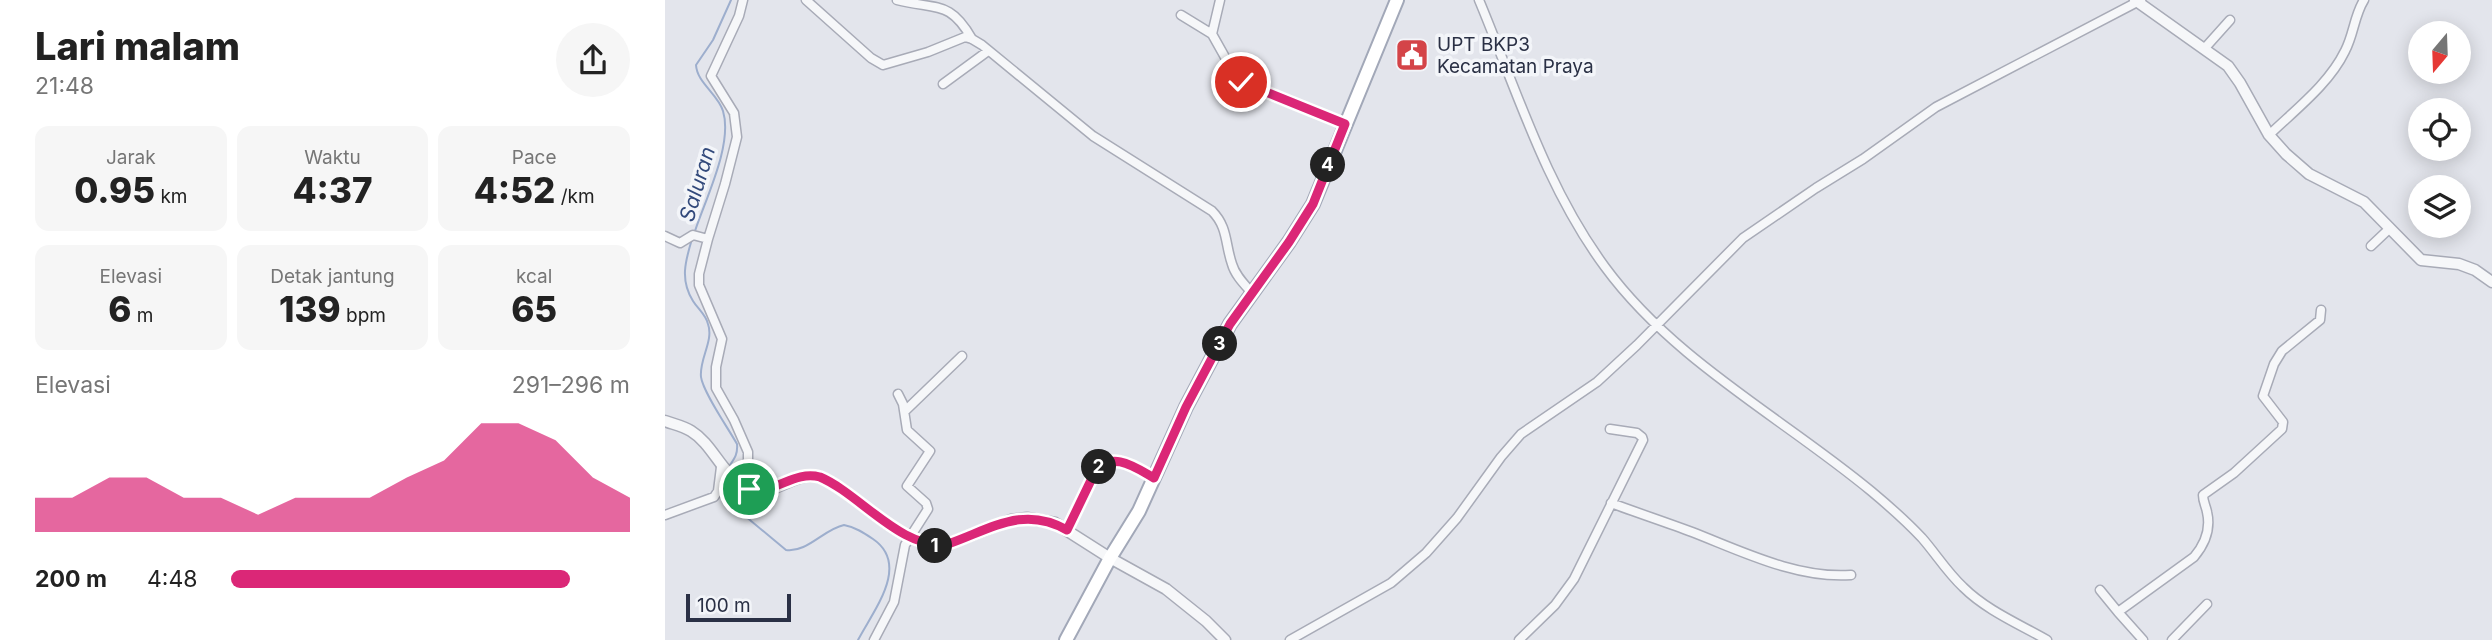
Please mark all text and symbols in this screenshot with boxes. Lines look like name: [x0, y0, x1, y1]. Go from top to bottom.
north arrow: [2408, 21, 2471, 84]
map controls: [2408, 21, 2471, 238]
text: Lari malam: [35, 23, 240, 69]
button: share: [556, 23, 630, 97]
place label: UPT BKP3 Kecamatan Praya: [1437, 33, 1594, 78]
public building icon: UPT BKP3 Kecamatan Praya: [1393, 36, 1431, 74]
pin: [1211, 52, 1271, 112]
icon: check: [1222, 63, 1260, 101]
text: 21:48: [35, 72, 94, 100]
button: locate: [2408, 98, 2471, 161]
water label: Saluran: [674, 144, 720, 224]
text: Jarak: [106, 146, 156, 169]
text: Waktu: [304, 146, 361, 169]
text: Pace: [512, 146, 557, 169]
pin: 4: [1311, 148, 1345, 182]
text: 4: [1321, 153, 1334, 176]
text: 0.95: [74, 169, 155, 211]
text: 4:37: [292, 169, 372, 211]
text: 4:52: [474, 169, 555, 211]
button: layers: [2408, 175, 2471, 238]
text: km: [155, 185, 188, 208]
text: /km: [555, 185, 595, 208]
text: Elevasi: [100, 265, 162, 288]
text: Detak jantung: [270, 265, 395, 288]
text: kcal: [516, 265, 552, 288]
text: 6: [108, 288, 131, 330]
text: 139: [279, 288, 341, 330]
text: 65: [511, 288, 557, 330]
text: m: [131, 304, 153, 327]
text: bpm: [341, 304, 386, 327]
pin: 3: [1203, 326, 1237, 362]
text: 3: [1213, 332, 1226, 355]
text: Elevasi: [35, 371, 111, 399]
text: 291–296 m: [512, 371, 630, 399]
pin: 2: [1081, 449, 1117, 484]
text: 2: [1093, 455, 1104, 478]
pin: [719, 459, 779, 519]
icon: arrive: [730, 470, 768, 508]
pin: 1: [917, 528, 953, 564]
text: 1: [930, 534, 939, 557]
text: 200 m: [35, 565, 107, 593]
text: 4:48: [147, 565, 198, 593]
scale bar: [686, 591, 791, 623]
text: 100 m: [697, 594, 751, 617]

